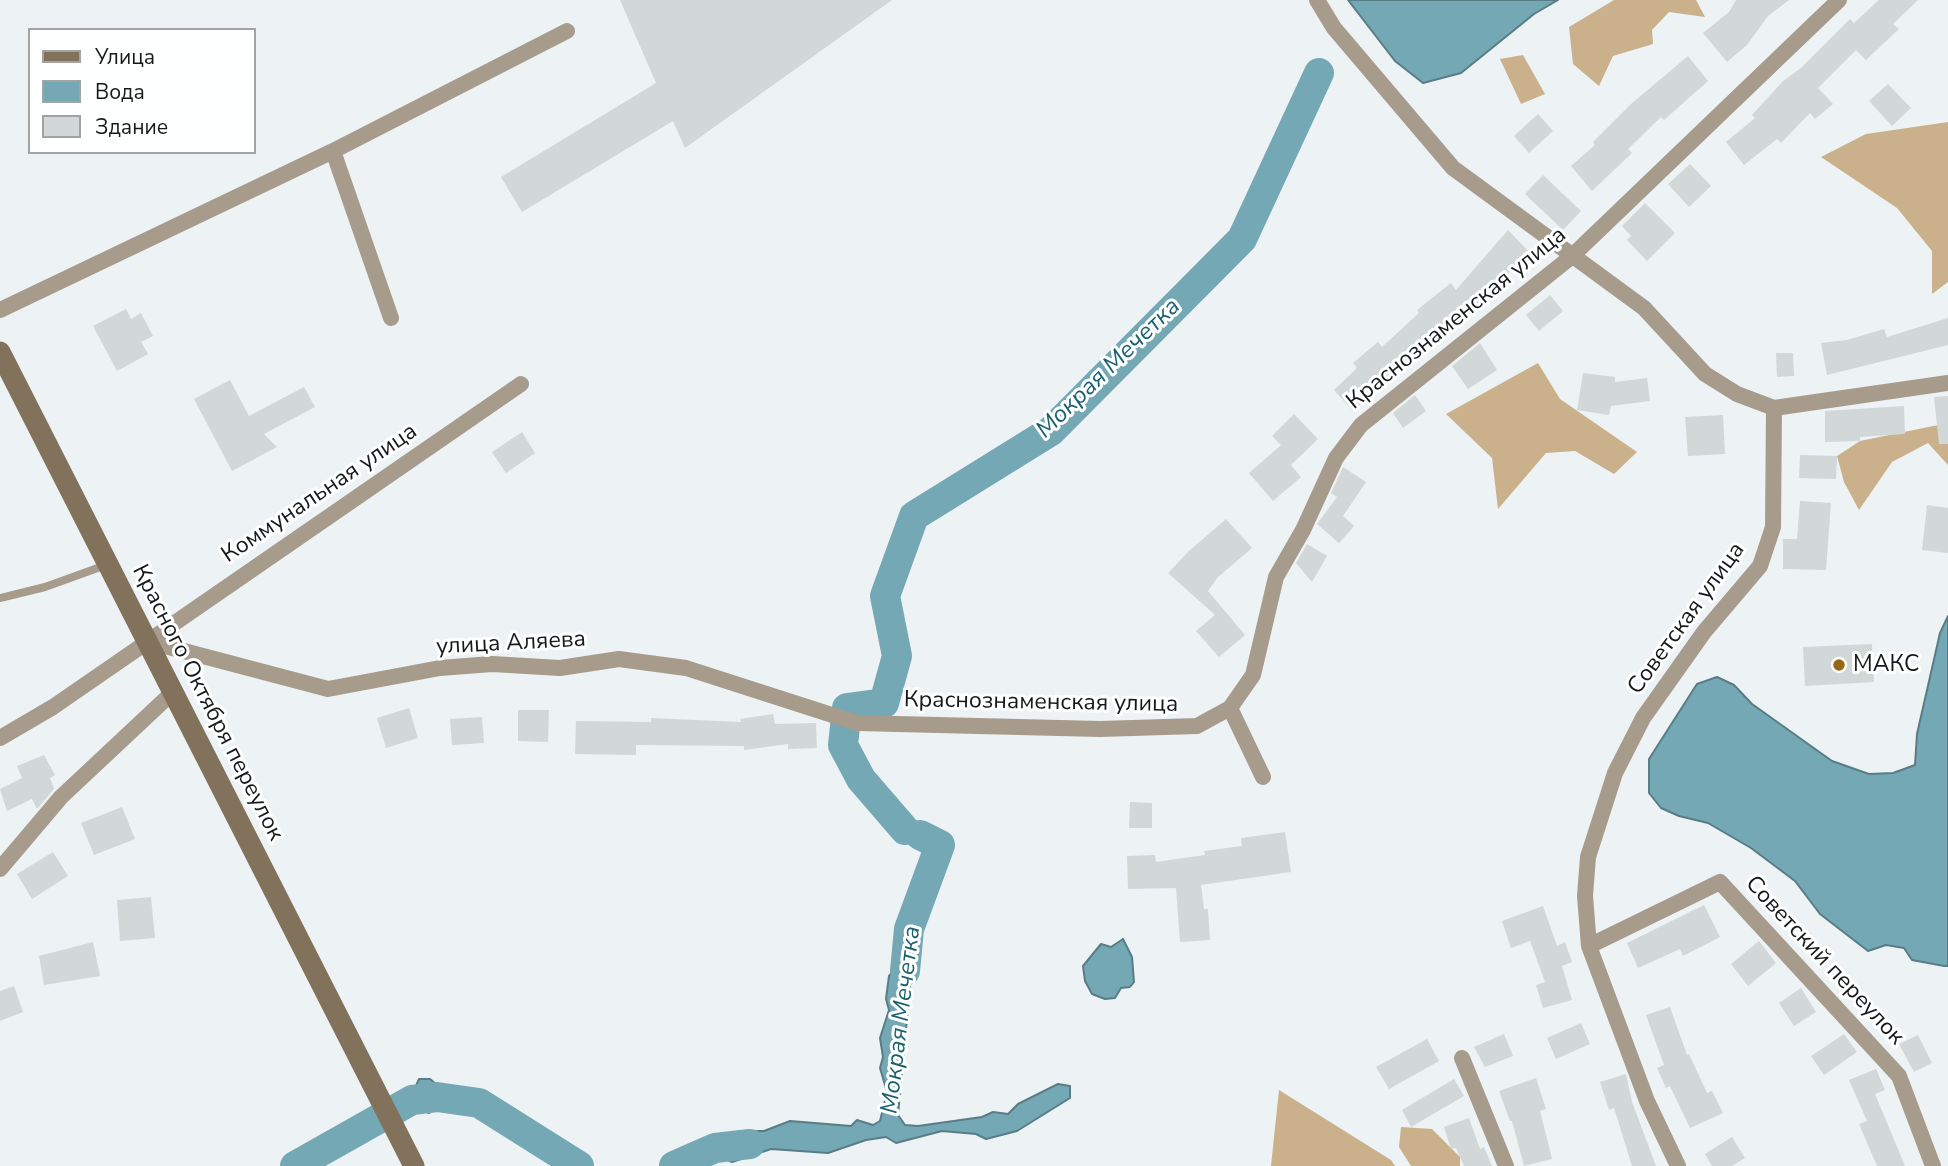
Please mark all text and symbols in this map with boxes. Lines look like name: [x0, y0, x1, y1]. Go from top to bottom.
legend: [28, 28, 256, 154]
text: Улица: [95, 43, 155, 71]
text: Вода: [95, 78, 145, 106]
text: Здание: [95, 113, 168, 141]
street label: Краснознаменская улица: [1342, 222, 1572, 416]
water label: Мокрая Мечетка: [1031, 293, 1187, 445]
street label: Коммунальная улица: [217, 418, 423, 570]
street label: Советская улица: [1623, 538, 1751, 700]
street label: Красного Октября переулок: [125, 560, 289, 846]
street label: улица Аляева: [435, 626, 587, 662]
place label: МАКС: [1853, 651, 1920, 679]
marker: МАКС: [1831, 657, 1847, 673]
street label: Краснознаменская улица: [904, 687, 1178, 719]
street label: Советский переулок: [1739, 871, 1909, 1051]
water label: Мокрая Мечетка: [876, 924, 928, 1116]

